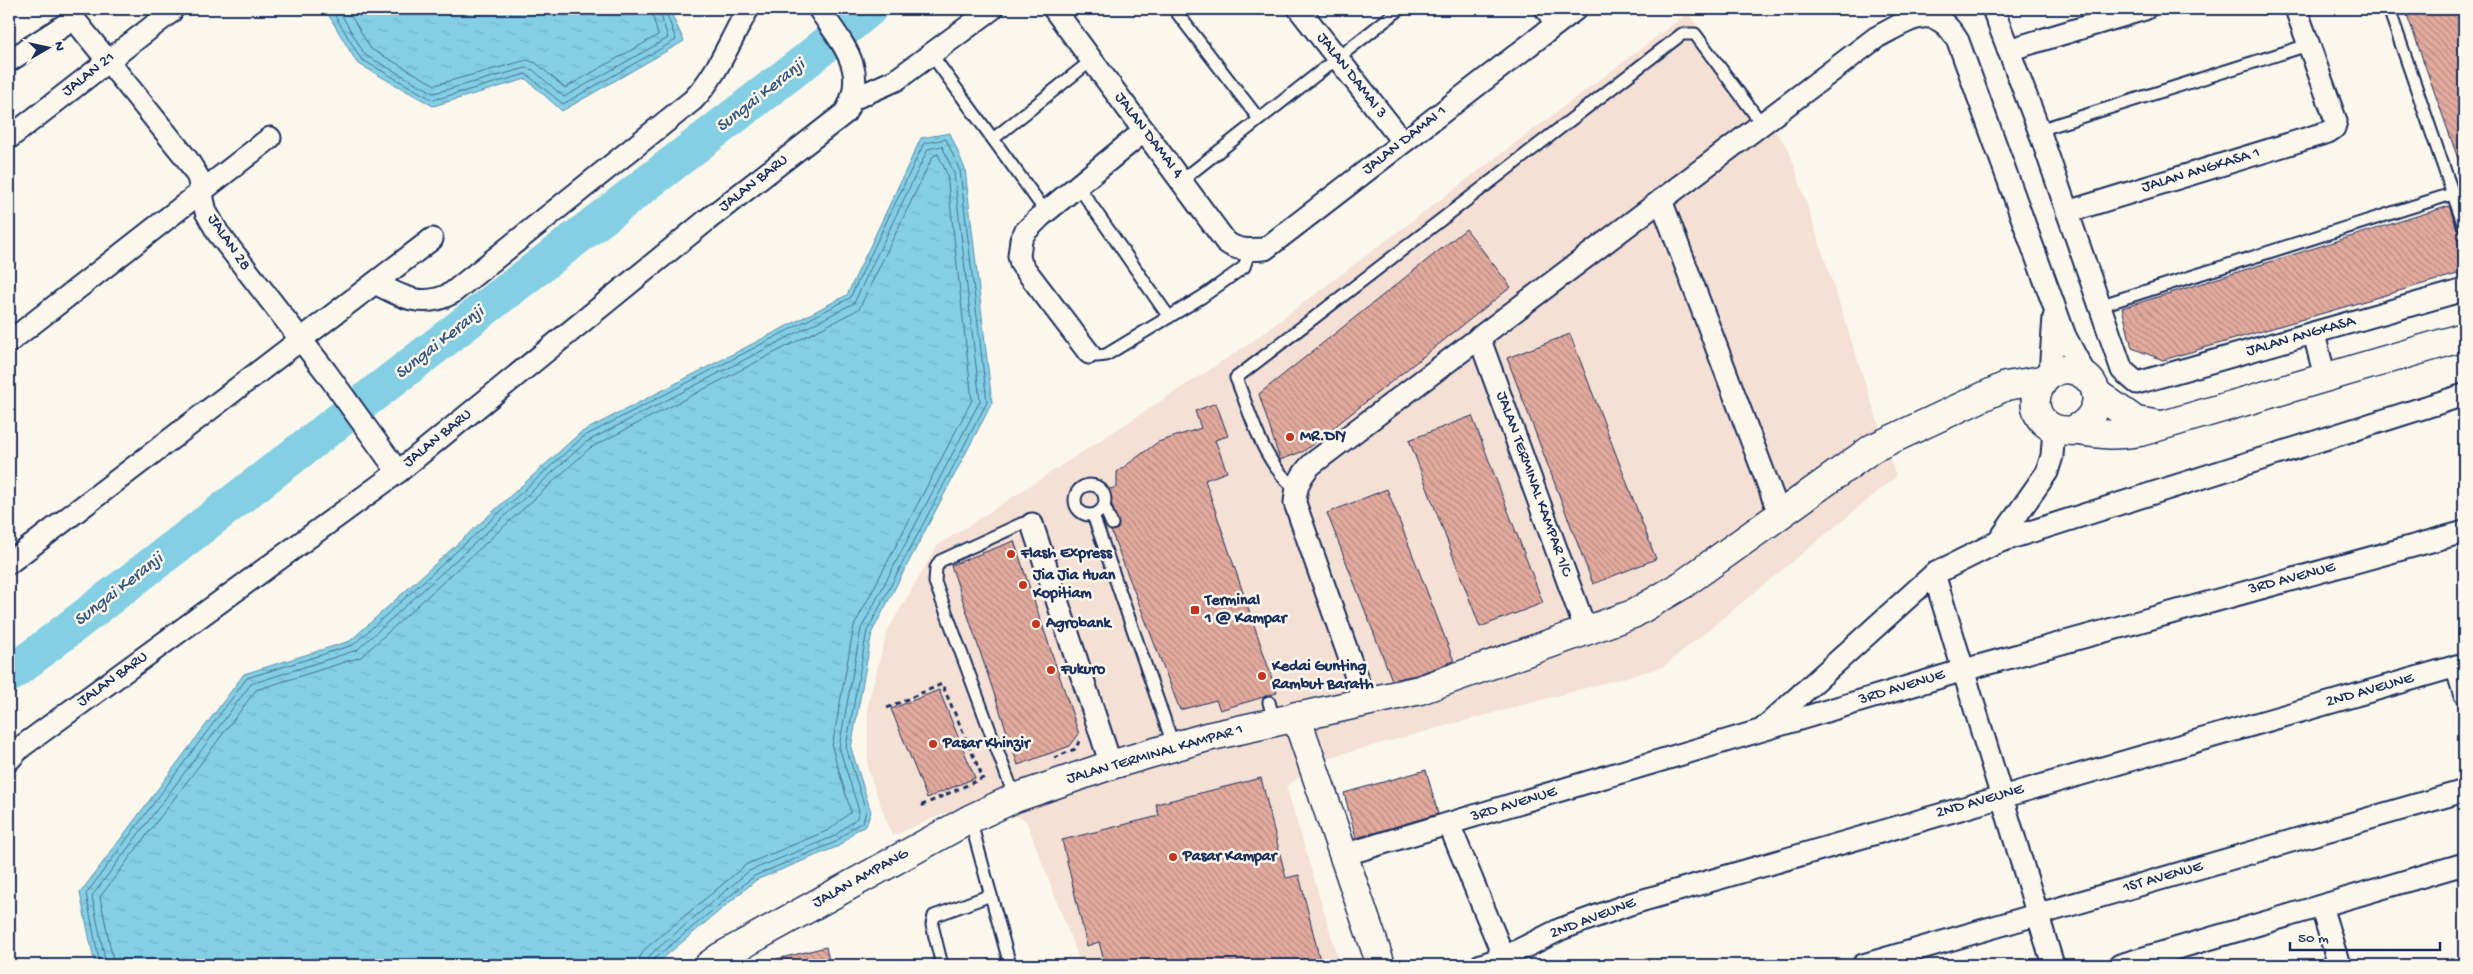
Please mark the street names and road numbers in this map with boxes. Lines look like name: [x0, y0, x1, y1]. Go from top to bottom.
street label: JALAN DAMAI 3: [1312, 29, 1390, 123]
street label: JALAN 21: [59, 48, 119, 102]
street label: JALAN DAMAI 4: [1109, 89, 1187, 183]
street label: JALAN DAMAI 1: [1359, 102, 1451, 180]
street label: JALAN ANGKASA 1: [2140, 144, 2262, 198]
street label: JALAN BARU: [716, 151, 792, 217]
street label: JALAN 28: [202, 211, 254, 275]
street label: JALAN ANGKASA: [2244, 312, 2359, 362]
street label: JALAN TERMINAL KAMPAR 1/C: [1491, 389, 1576, 580]
street label: JALAN BARU: [400, 406, 476, 472]
street label: 3RD AVENUE: [2246, 558, 2338, 600]
street label: JALAN BARU: [74, 648, 152, 712]
street label: 3RD AVENUE: [1856, 666, 1948, 710]
street label: 2ND AVEUNE: [2324, 669, 2417, 713]
street label: JALAN TERMINAL KAMPAR 1: [1065, 721, 1245, 789]
street label: 2ND AVEUNE: [1934, 780, 2027, 824]
street label: 3RD AVENUE: [1468, 783, 1560, 827]
street label: JALAN AMPANG: [810, 844, 913, 913]
street label: 1ST AVENUE: [2120, 857, 2206, 899]
street label: 2ND AVEUNE: [1547, 894, 1640, 944]

